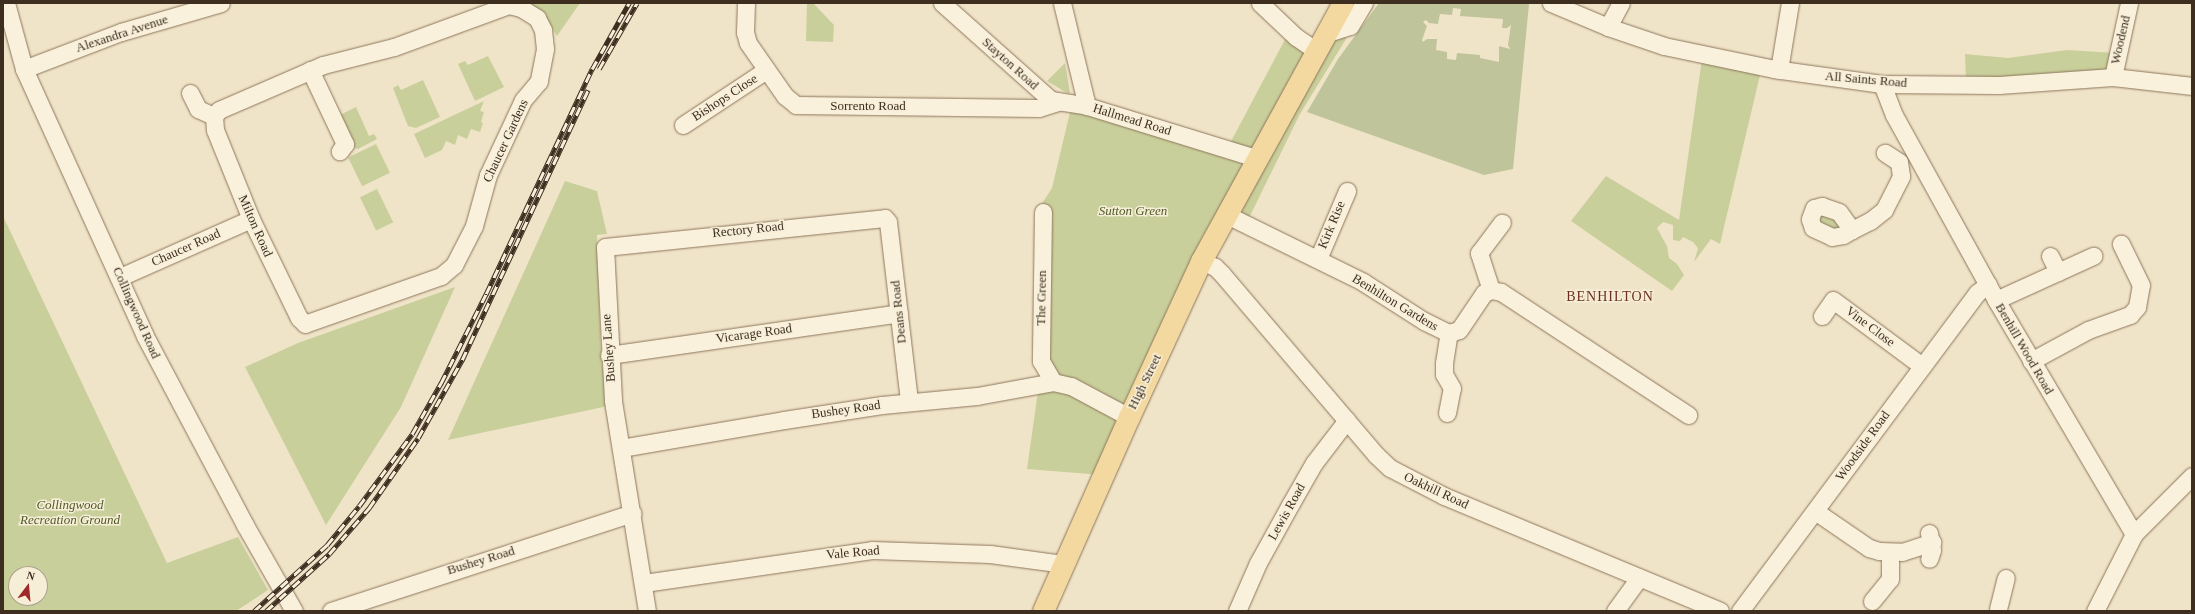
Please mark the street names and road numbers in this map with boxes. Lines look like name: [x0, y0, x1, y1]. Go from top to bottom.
street label: Alexandra Avenue: [74, 12, 170, 56]
street label: Woodend: [2108, 14, 2134, 66]
street label: Stayton Road: [979, 35, 1041, 93]
street label: All Saints Road: [1824, 69, 1908, 91]
street label: Bishops Close: [689, 71, 761, 125]
street label: Chaucer Gardens: [480, 97, 532, 185]
street label: Sorrento Road: [830, 98, 906, 114]
street label: Hallmead Road: [1091, 101, 1173, 139]
street label: Milton Road: [234, 193, 276, 259]
street label: Kirk Rise: [1315, 199, 1349, 251]
street label: Rectory Road: [711, 218, 785, 242]
street label: Chaucer Road: [149, 226, 223, 270]
street label: Collingwood Road: [109, 265, 163, 361]
street label: The Green: [1034, 270, 1050, 326]
street label: Benhilton Gardens: [1349, 271, 1441, 335]
street label: Deans Road: [888, 280, 910, 344]
street label: Benhill Wood Road: [1992, 301, 2056, 397]
street label: Vine Close: [1842, 304, 1898, 350]
street label: Bushey Lane: [599, 313, 619, 383]
street label: Vicarage Road: [715, 321, 793, 347]
street label: High Street: [1125, 352, 1165, 412]
street label: Bushey Road: [810, 397, 882, 423]
street label: Woodside Road: [1832, 408, 1894, 484]
street label: Oakhill Road: [1401, 469, 1471, 513]
street label: Lewis Road: [1265, 481, 1309, 543]
street label: Bushey Road: [445, 543, 517, 579]
street label: Vale Road: [826, 543, 880, 563]

